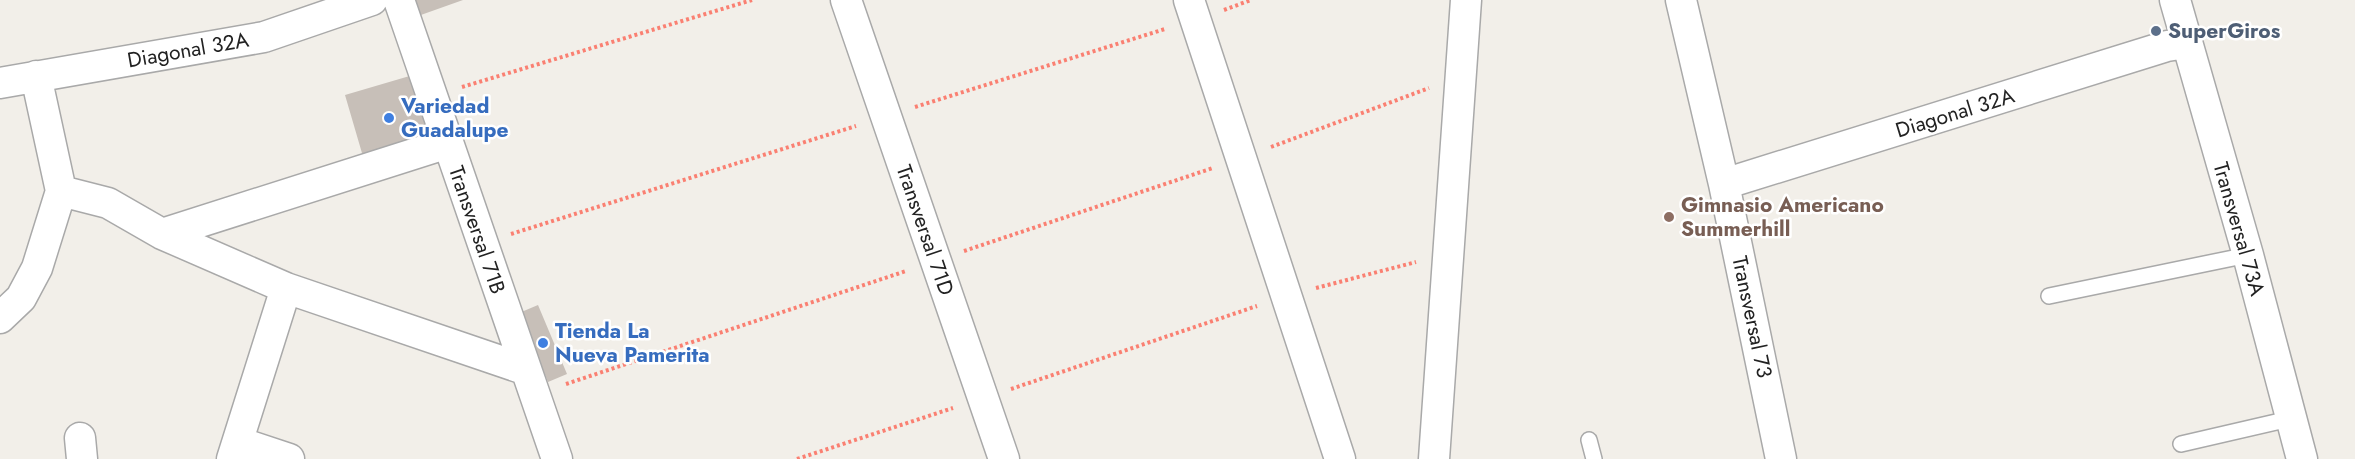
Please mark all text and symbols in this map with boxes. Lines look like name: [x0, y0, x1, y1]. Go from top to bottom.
place label: SuperGiros: [2168, 16, 2281, 46]
marker: SuperGiros: [2149, 24, 2163, 38]
street label: Diagonal 32A: [125, 25, 251, 75]
street label: Diagonal 32A: [1892, 81, 2018, 145]
place label: Variedad Guadalupe: [400, 91, 509, 145]
marker: Variedad Guadalupe: [382, 111, 396, 125]
street label: Transversal 73A: [2206, 159, 2272, 299]
street label: Transversal 71D: [889, 161, 961, 299]
street label: Transversal 71B: [441, 162, 513, 298]
place label: Gimnasio Americano Summerhill: [1681, 190, 1884, 244]
marker: Gimnasio Americano Summerhill: [1662, 210, 1676, 224]
street label: Transversal 73: [1724, 253, 1780, 381]
place label: Tienda La Nueva Pamerita: [555, 316, 710, 370]
marker: Tienda La Nueva Pamerita: [536, 336, 550, 350]

